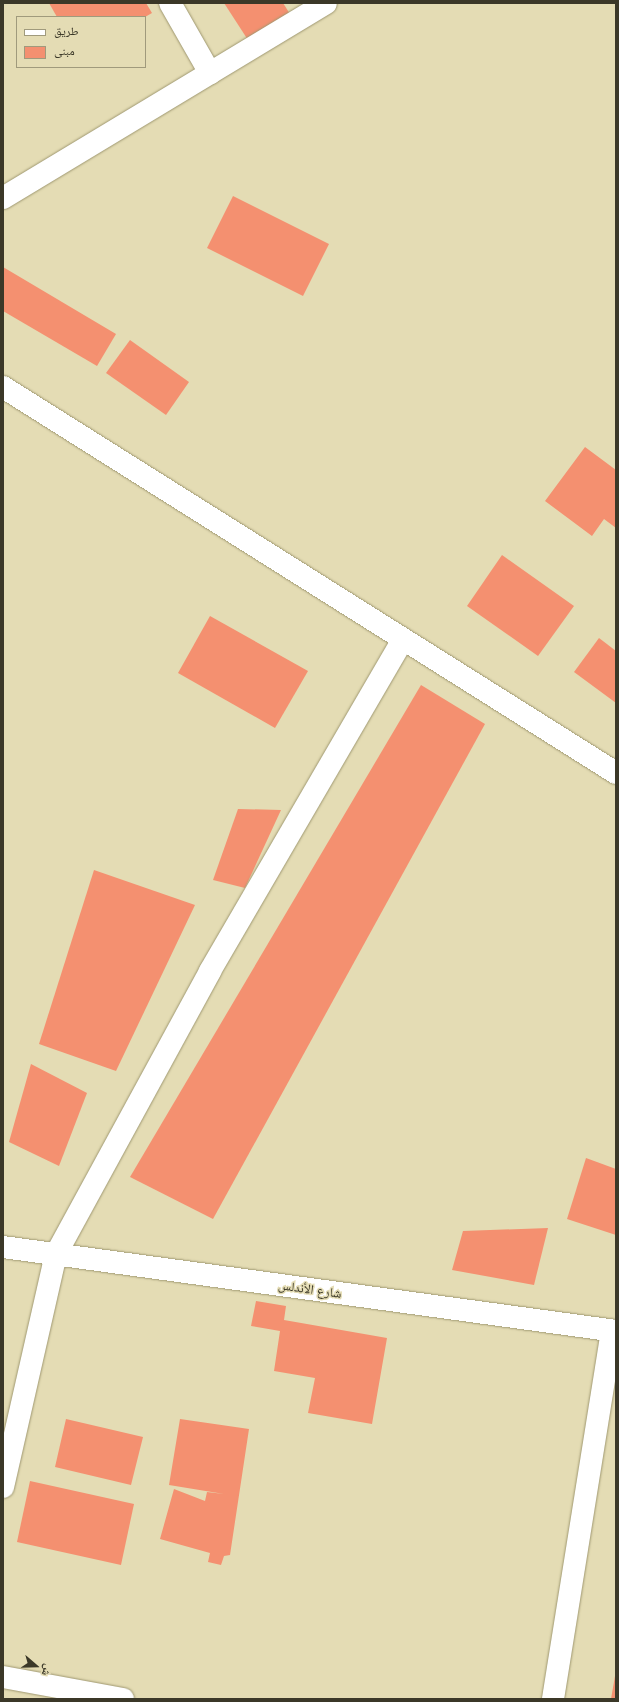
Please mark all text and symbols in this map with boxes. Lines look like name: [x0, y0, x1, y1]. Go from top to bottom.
legend: [16, 16, 146, 68]
text: طريق: [54, 23, 79, 38]
text: مبنى: [54, 43, 75, 58]
street label: شارع الأندلس: [277, 1277, 343, 1301]
north arrow: [16, 1646, 56, 1686]
text: ش: [39, 1662, 56, 1678]

